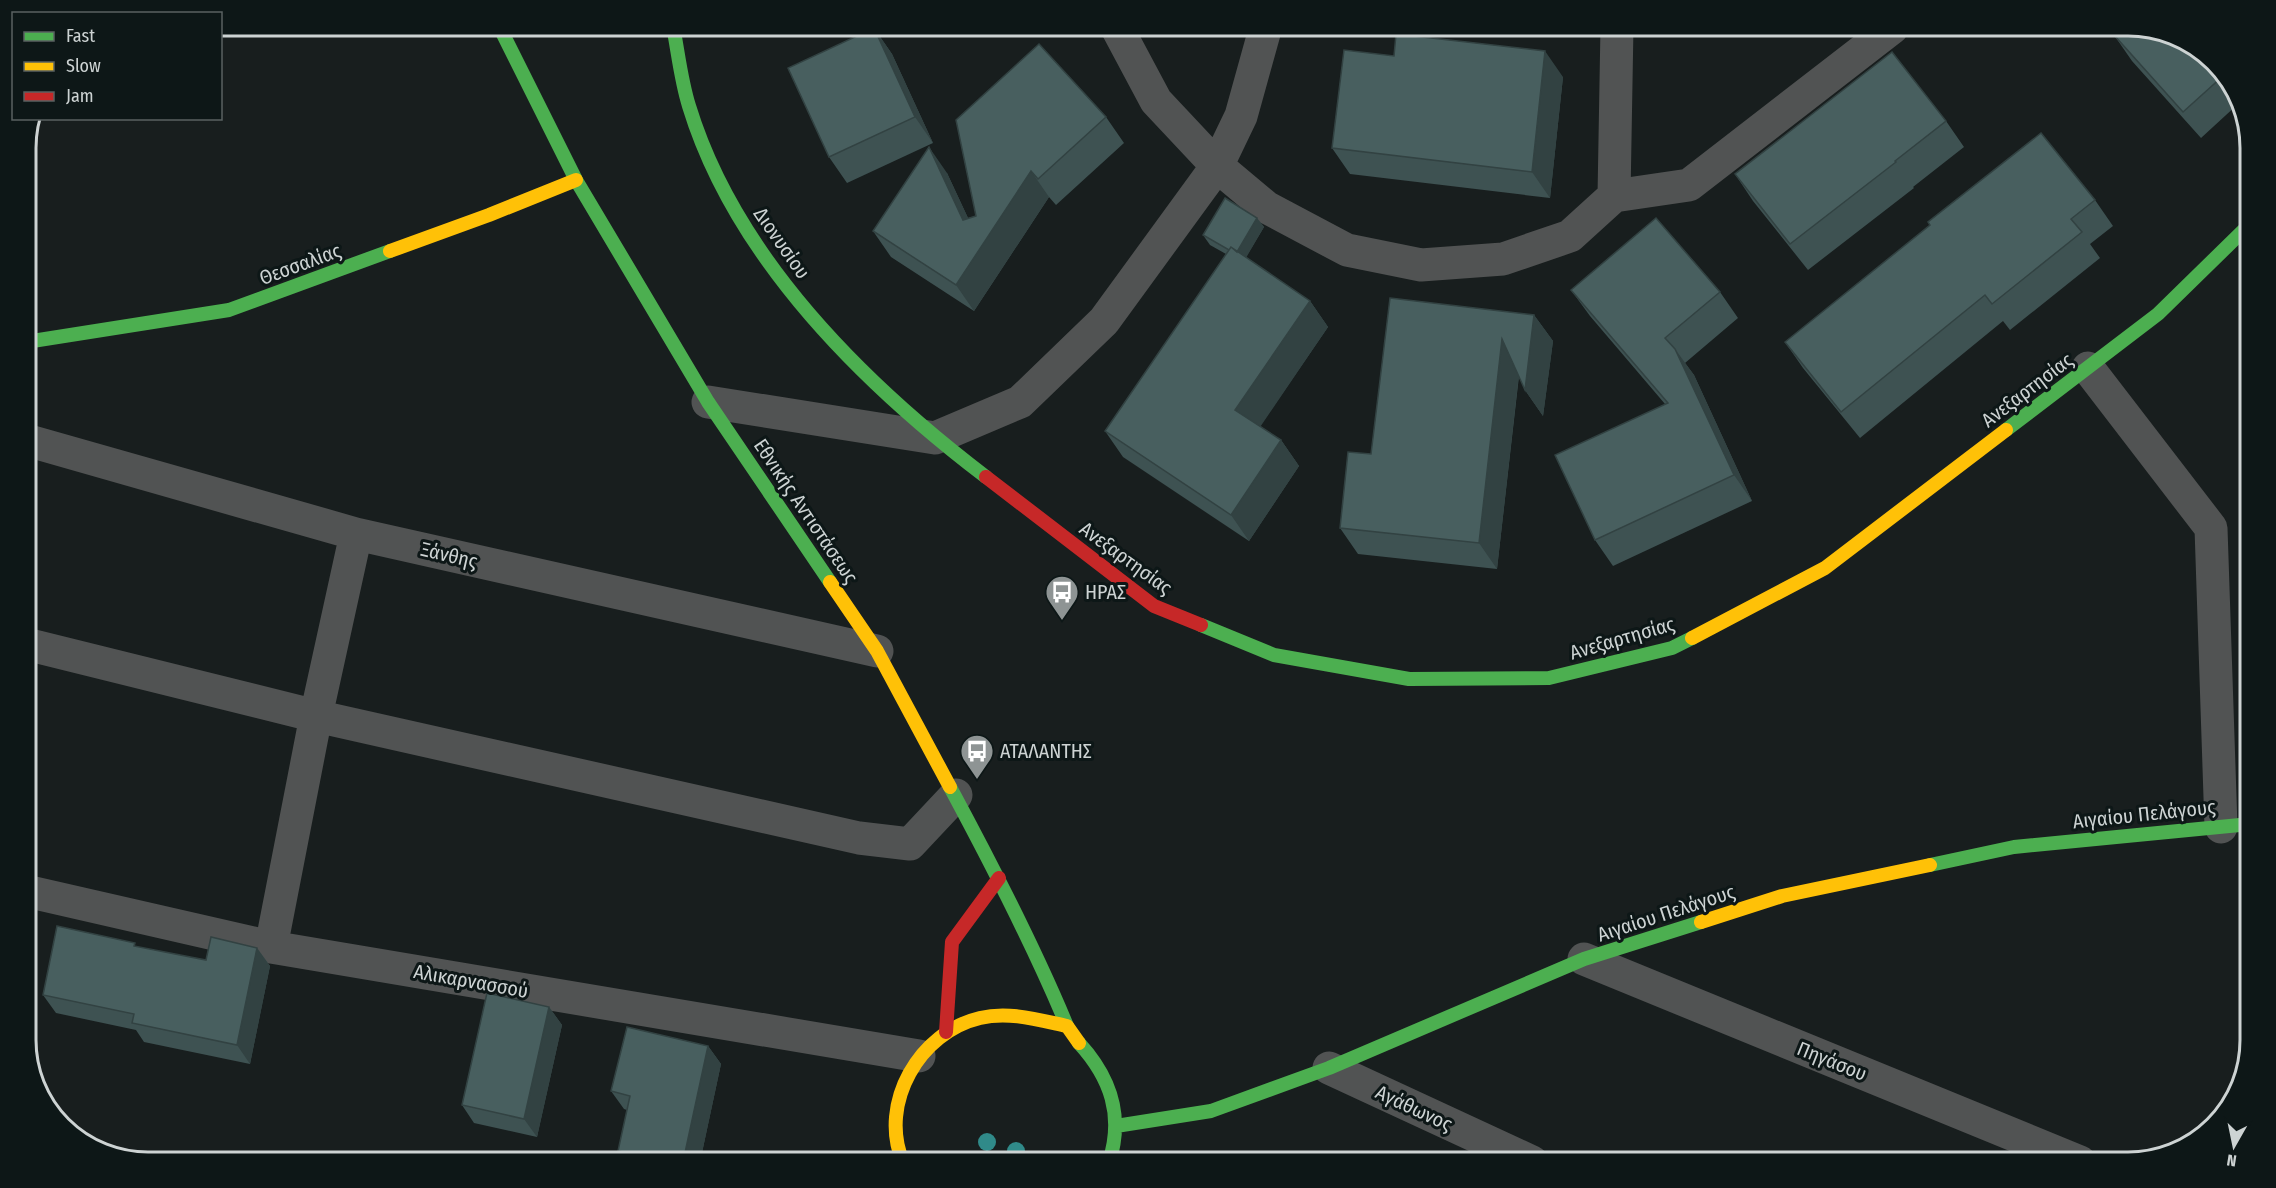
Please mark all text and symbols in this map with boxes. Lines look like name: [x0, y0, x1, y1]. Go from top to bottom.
legend: [12, 12, 222, 120]
text: Fast: [66, 25, 95, 47]
text: Slow: [66, 55, 101, 77]
text: Jam: [66, 85, 94, 107]
street label: Διονυσίου: [749, 203, 815, 283]
street label: Θεσσαλίας: [256, 238, 345, 290]
street label: Ανεξαρτησίας: [1977, 347, 2078, 432]
street label: Εθνικής Αντιστάσεως: [749, 434, 863, 588]
street label: Ανεξαρτησίας: [1075, 516, 1177, 600]
street label: Ξάνθης: [418, 537, 480, 573]
bus stop icon: ΗΡΑΣ: [1044, 574, 1080, 621]
place label: ΗΡΑΣ: [1085, 580, 1126, 604]
street label: Ανεξαρτησίας: [1567, 611, 1678, 664]
bus stop icon: ΑΤΑΛΑΝΤΗΣ: [959, 733, 995, 780]
place label: ΑΤΑΛΑΝΤΗΣ: [1000, 739, 1092, 763]
street label: Αιγαίου Πελάγους: [2071, 795, 2217, 833]
street label: Αιγαίου Πελάγους: [1594, 879, 1738, 947]
street label: Αλικαρνασσού: [412, 959, 530, 1003]
street label: Πηγάσου: [1794, 1036, 1870, 1086]
street label: Αγάθωνος: [1372, 1080, 1457, 1136]
north arrow: [2204, 1116, 2264, 1176]
text: N: [2226, 1150, 2238, 1170]

